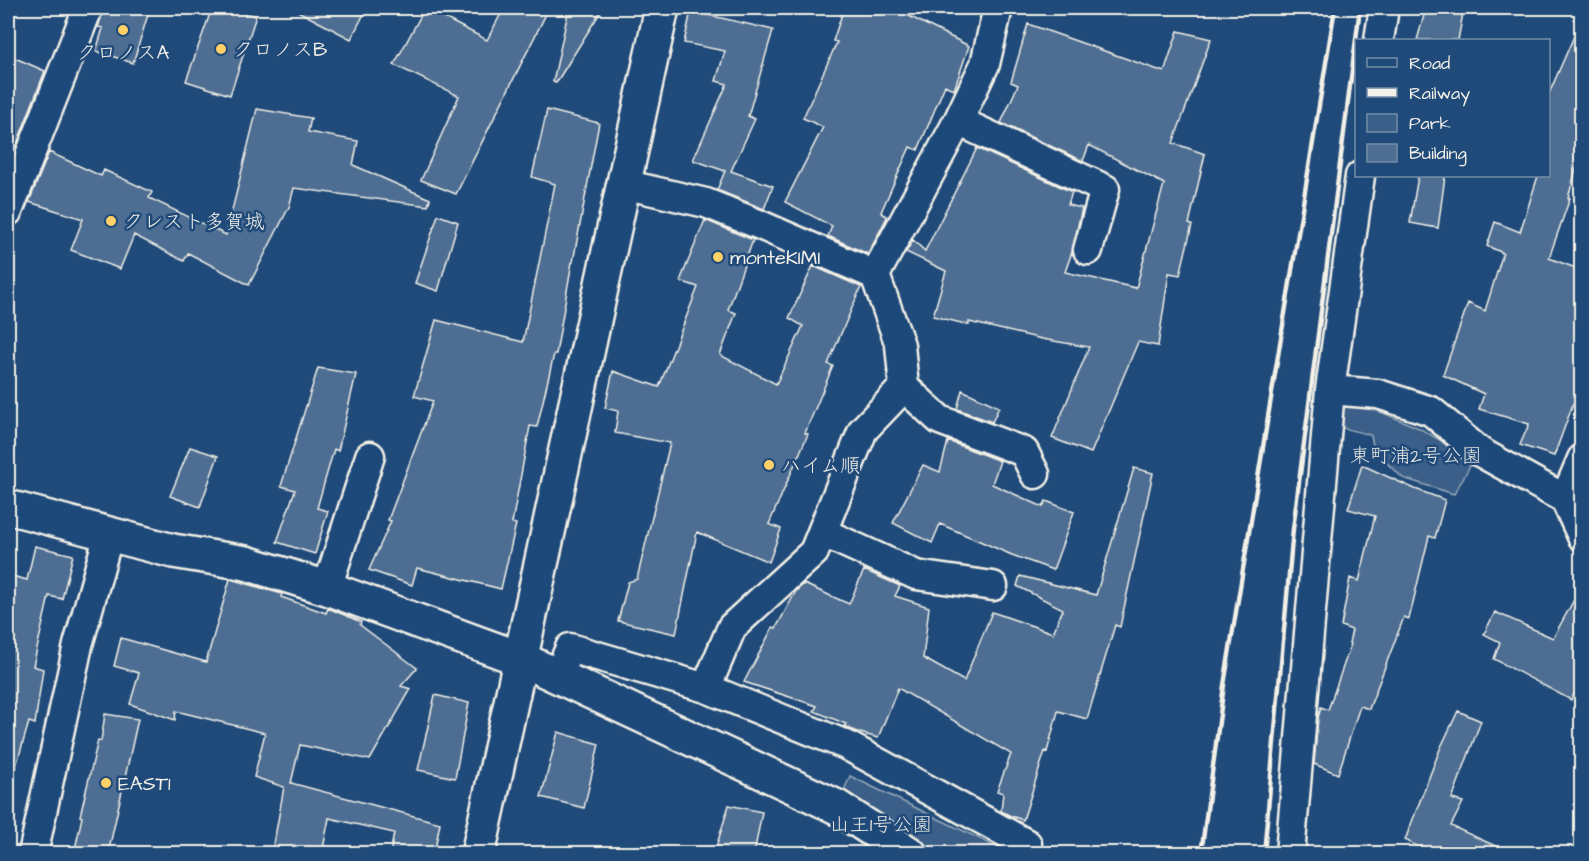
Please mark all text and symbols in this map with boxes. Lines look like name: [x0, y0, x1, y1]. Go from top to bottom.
marker: クロノスA: [116, 23, 130, 37]
place label: クロノスB: [233, 36, 327, 64]
place label: クロノスA: [77, 39, 170, 67]
legend: [1355, 39, 1550, 177]
marker: クロノスB: [214, 42, 228, 56]
text: Road: [1409, 51, 1450, 76]
text: Railway: [1409, 81, 1470, 107]
text: Park: [1409, 111, 1451, 136]
text: Building: [1409, 141, 1467, 167]
place label: クレスト多賀城: [123, 208, 265, 236]
marker: クレスト多賀城: [104, 214, 118, 228]
place label: monteKIMI: [730, 244, 820, 272]
marker: monteKIMI: [711, 250, 725, 264]
park label: 東町浦2号公園: [1350, 442, 1482, 470]
place label: ハイム順: [781, 452, 860, 480]
marker: ハイム順: [762, 458, 776, 472]
place label: EAST1: [118, 770, 171, 798]
marker: EAST1: [99, 776, 113, 790]
park label: 山王1号公園: [830, 811, 932, 839]

